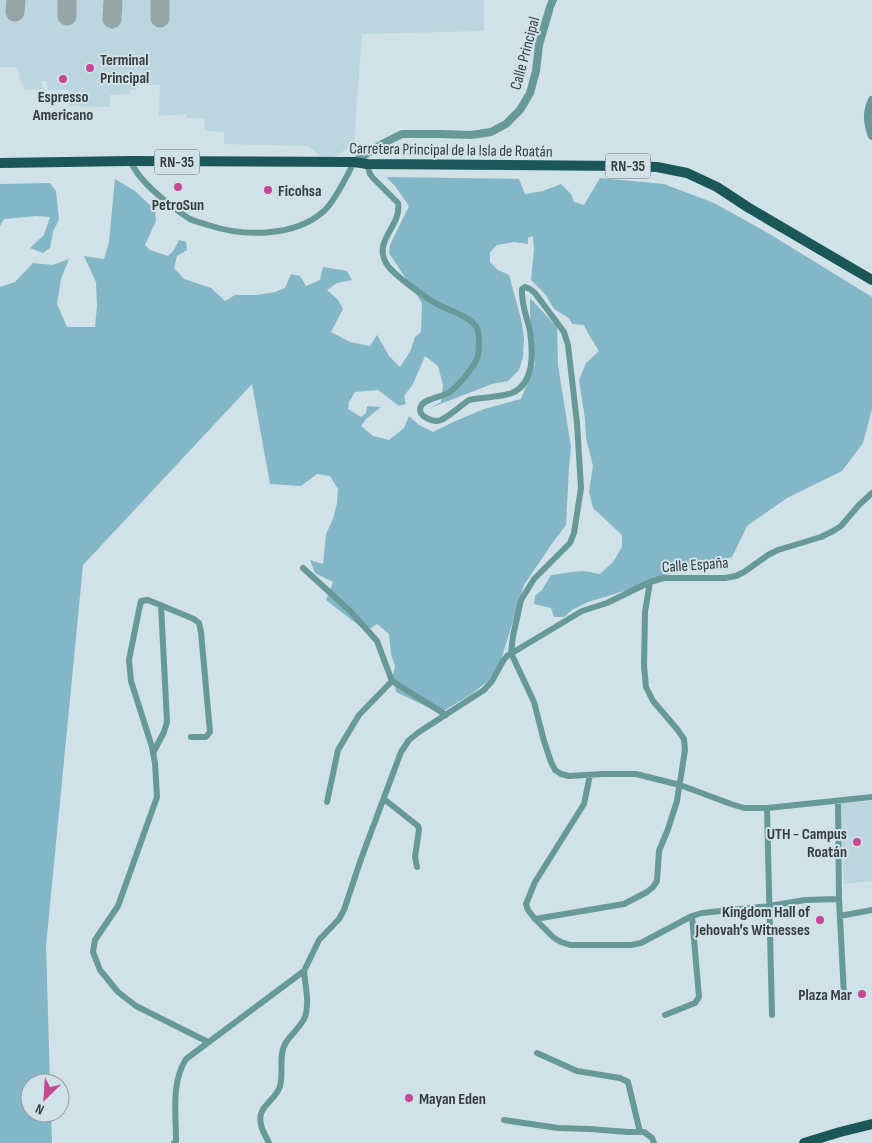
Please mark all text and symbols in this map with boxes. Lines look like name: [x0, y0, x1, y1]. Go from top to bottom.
street label: Calle Principal: [507, 15, 544, 92]
place label: Terminal Principal: [100, 51, 149, 88]
marker: Terminal Principal: [84, 62, 96, 74]
marker: Espresso Americano: [57, 73, 69, 85]
place label: Espresso Americano: [32, 88, 93, 125]
street label: Carretera Principal de la Isla de Roatán: [349, 139, 553, 162]
road number: RN-35: [154, 150, 200, 174]
road number: RN-35: [606, 154, 650, 178]
marker: PetroSun: [172, 181, 184, 193]
place label: Ficohsa: [278, 182, 321, 201]
marker: Ficohsa: [262, 184, 274, 196]
place label: PetroSun: [152, 196, 204, 215]
street label: Calle España: [661, 554, 729, 577]
place label: UTH - Campus Roatán: [767, 825, 847, 862]
marker: UTH - Campus Roatán: [851, 836, 863, 848]
place label: Kingdom Hall of Jehovah's Witnesses: [695, 903, 811, 940]
marker: Kingdom Hall of Jehovah's Witnesses: [814, 914, 826, 926]
place label: Plaza Mar: [798, 986, 852, 1005]
marker: Plaza Mar: [856, 988, 868, 1000]
north arrow: [20, 1073, 70, 1123]
place label: Mayan Eden: [419, 1090, 486, 1109]
marker: Mayan Eden: [403, 1092, 415, 1104]
text: N: [33, 1100, 47, 1119]

